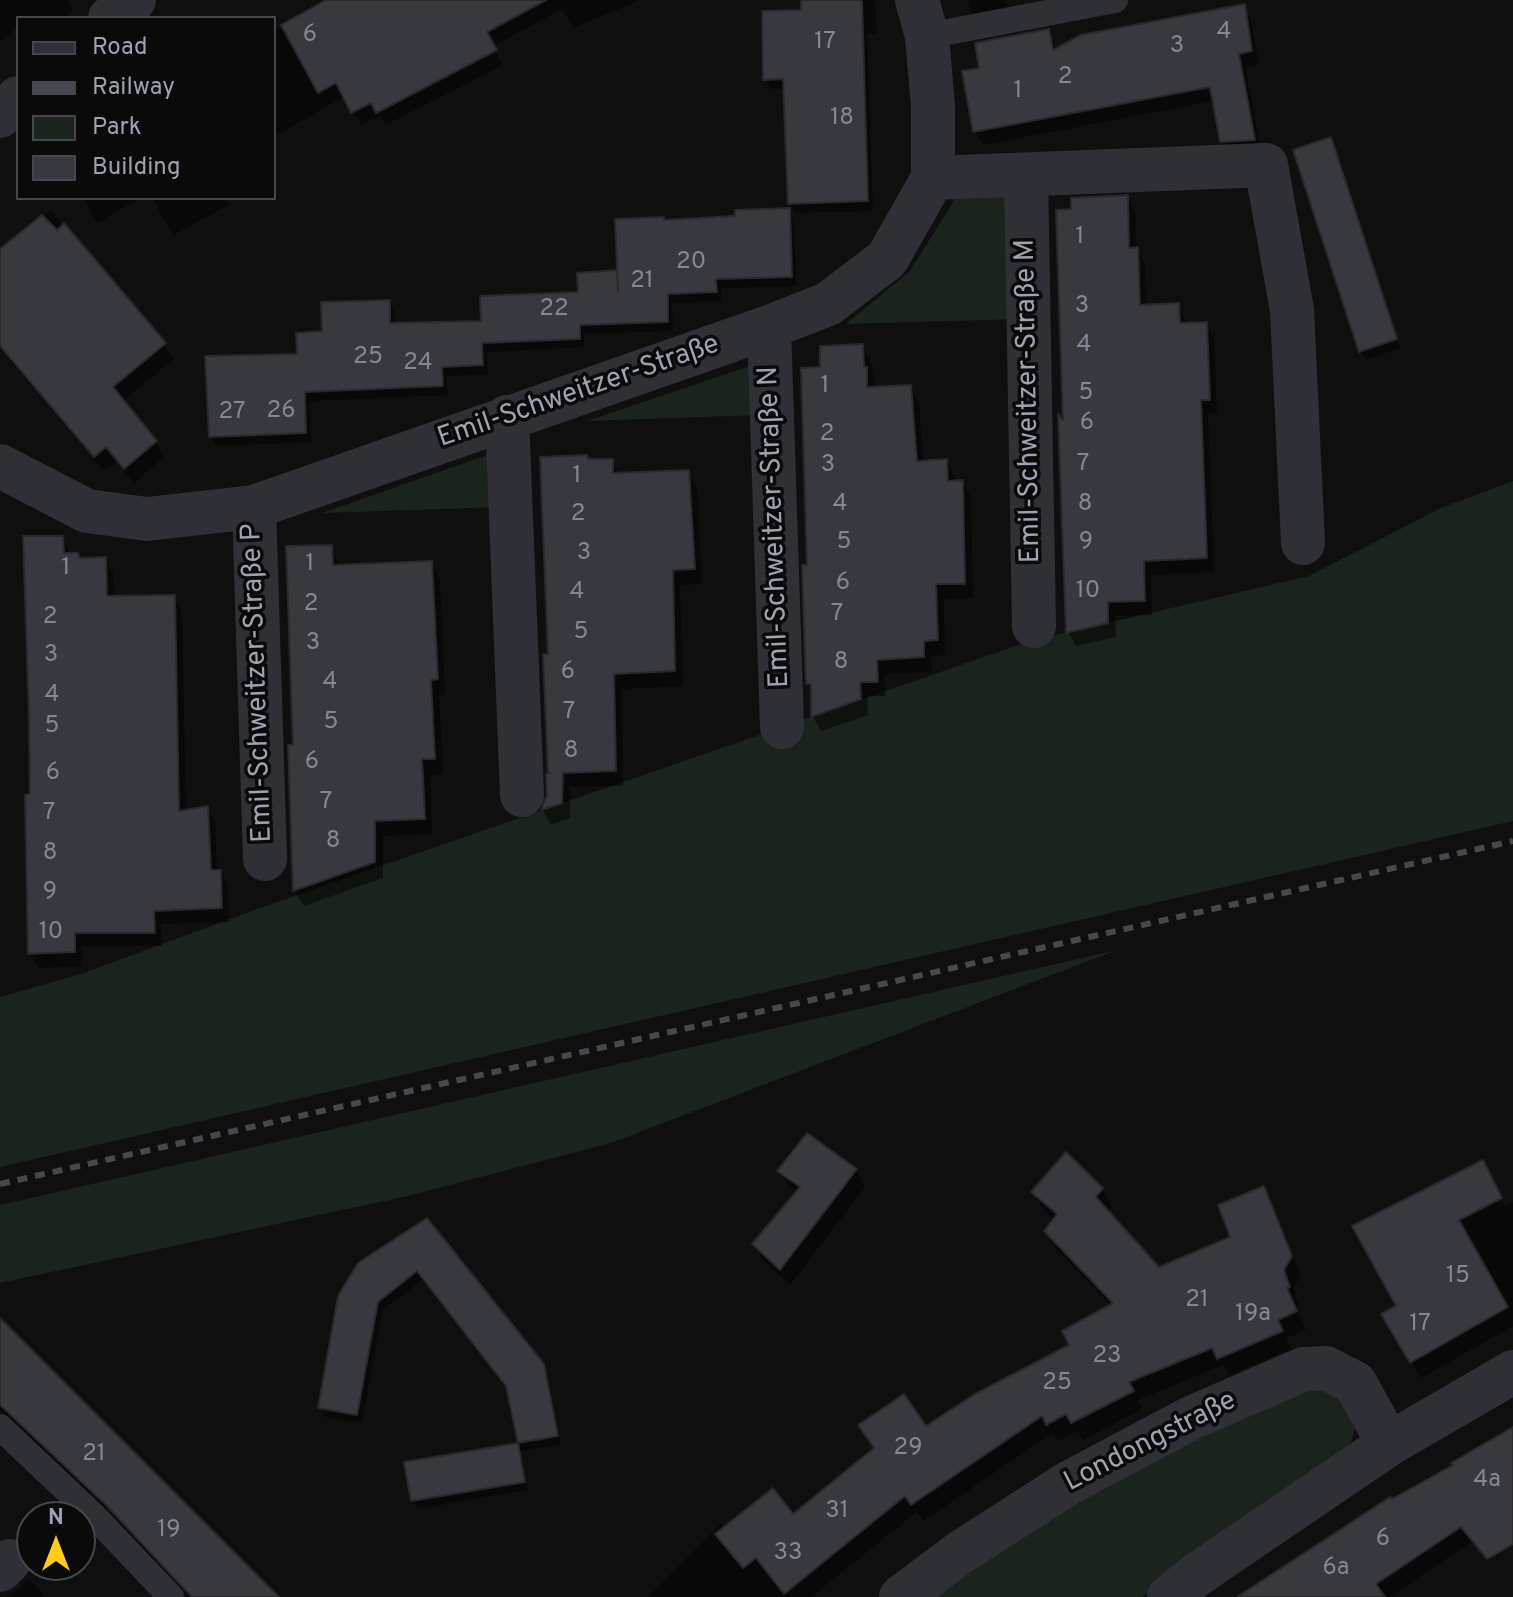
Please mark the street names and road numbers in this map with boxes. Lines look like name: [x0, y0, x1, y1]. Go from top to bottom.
street label: Emil-Schweitzer-Straße M: [1010, 238, 1050, 564]
street label: Emil-Schweitzer-Straße: [434, 329, 724, 457]
street label: Emil-Schweitzer-Straße N: [754, 366, 798, 688]
street label: Emil-Schweitzer-Straße P: [237, 523, 281, 843]
street label: Londongstraße: [1059, 1385, 1243, 1501]

